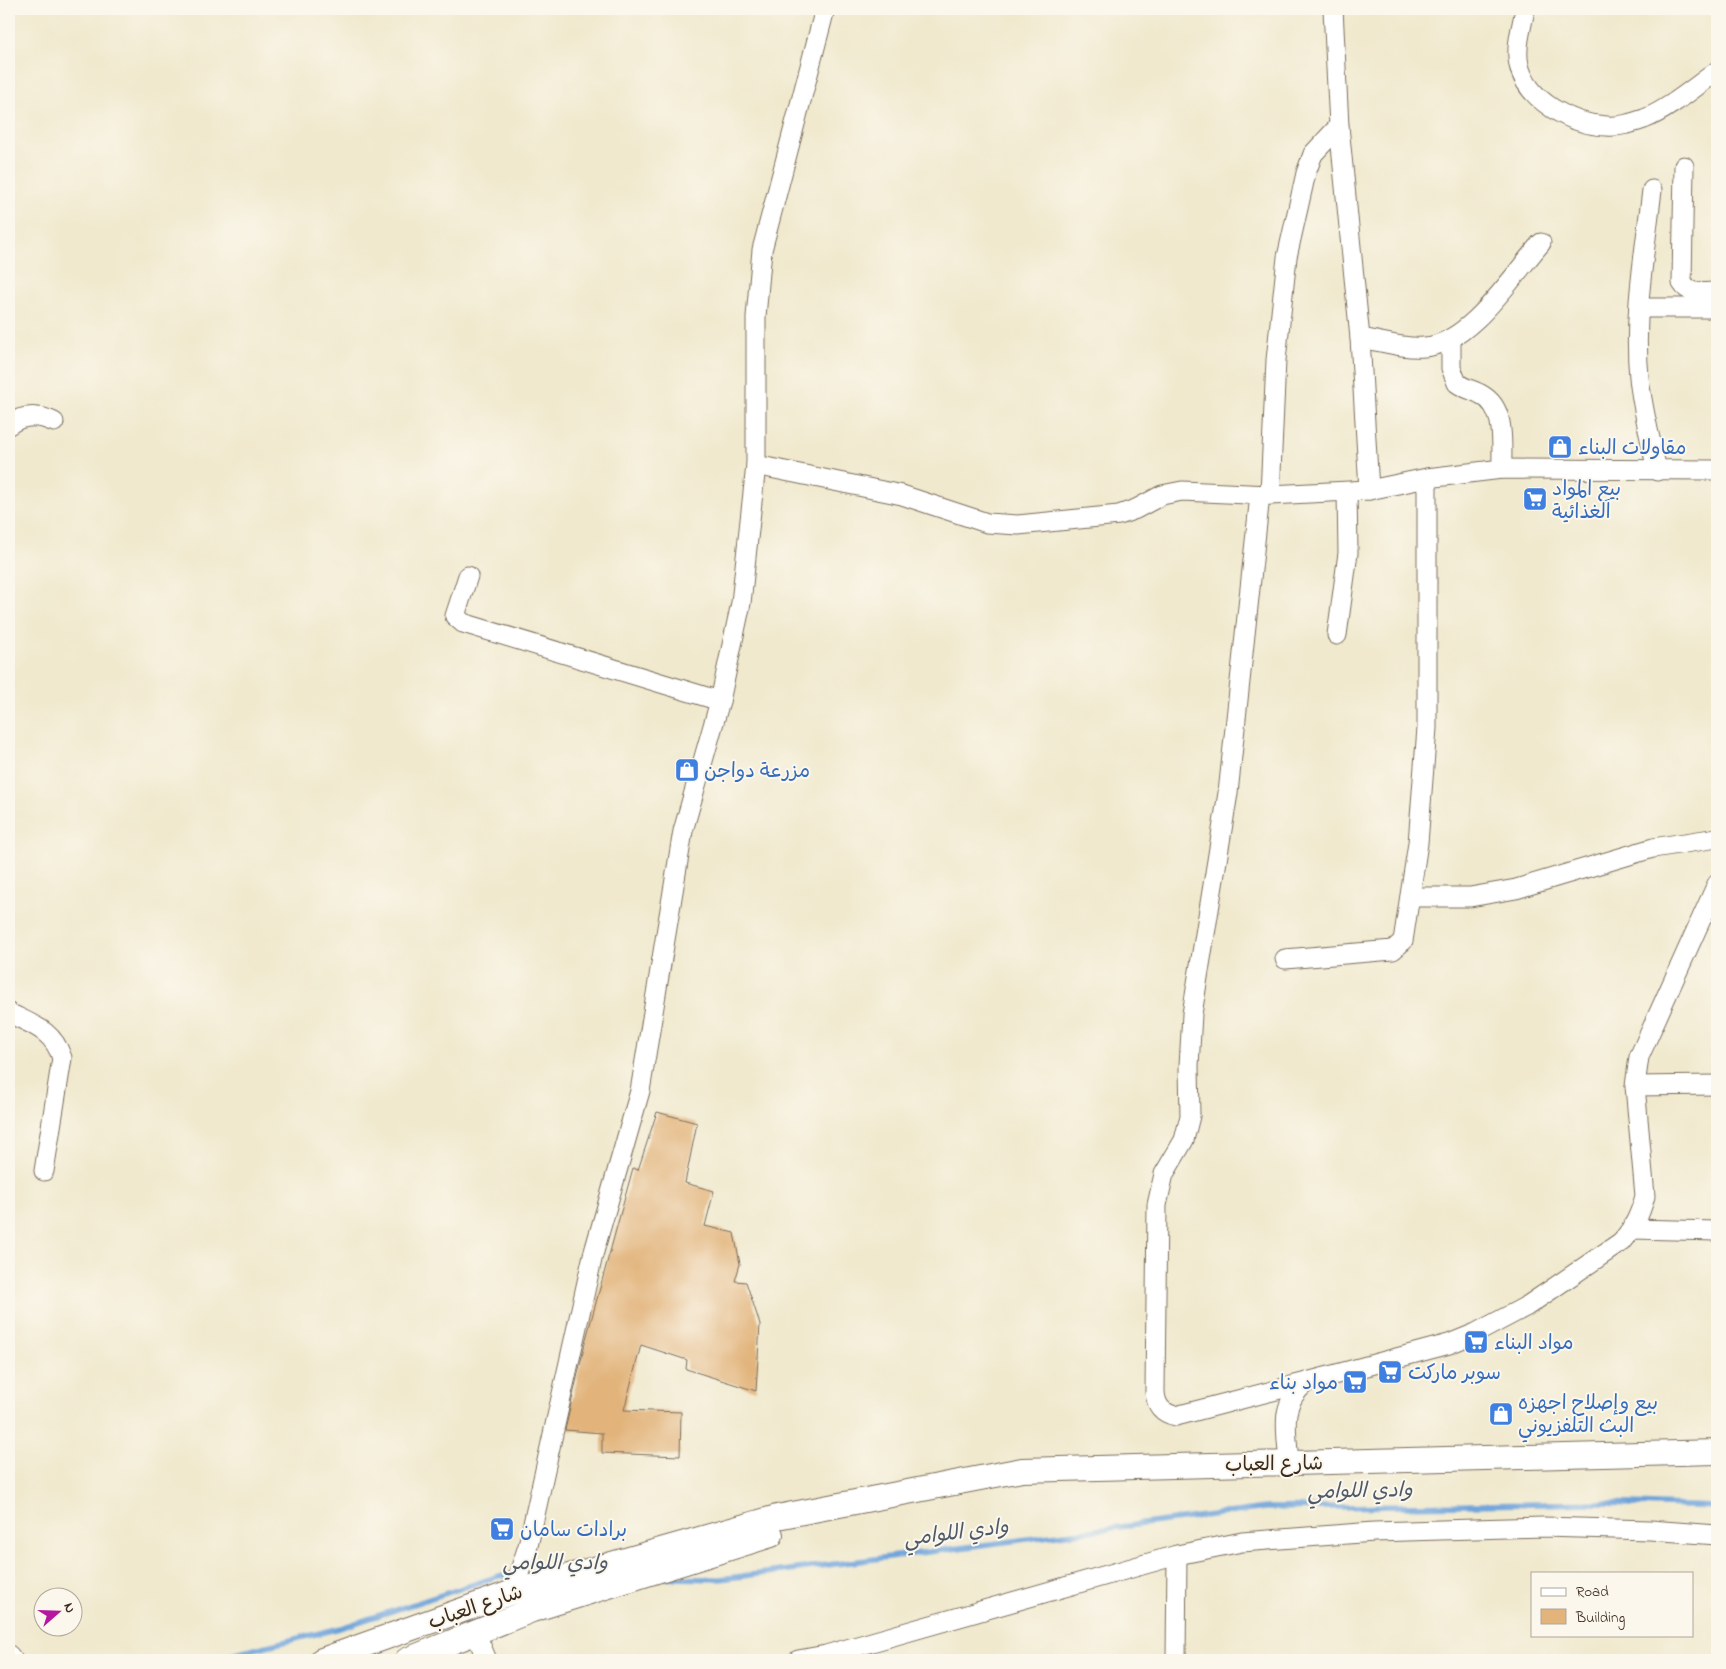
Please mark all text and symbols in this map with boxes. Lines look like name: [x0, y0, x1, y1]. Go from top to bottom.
shop icon: مقاولات البناء: [1547, 434, 1573, 460]
place label: مقاولات البناء: [1578, 435, 1686, 464]
place label: بيع المواد الغذائية: [1552, 476, 1621, 528]
supermarket icon: بيع المواد الغذائية: [1522, 486, 1548, 512]
shop icon: مزرعة دواجن: [674, 757, 700, 783]
place label: مزرعة دواجن: [704, 758, 810, 787]
supermarket icon: مواد البناء: [1463, 1329, 1489, 1355]
place label: مواد البناء: [1494, 1330, 1574, 1359]
supermarket icon: سوبر ماركت: [1377, 1359, 1403, 1385]
place label: سوبر ماركت: [1408, 1360, 1501, 1389]
supermarket icon: مواد بناء: [1342, 1369, 1368, 1395]
place label: مواد بناء: [1269, 1370, 1338, 1399]
place label: بيع وإصلاح اجهزه البث التلفزيوني: [1518, 1390, 1658, 1443]
shop icon: بيع وإصلاح اجهزه البث التلفزيوني: [1488, 1401, 1514, 1427]
street label: شارع العباب: [1225, 1450, 1323, 1481]
water label: وادي اللوامي: [1307, 1476, 1413, 1509]
water label: وادي اللوامي: [902, 1513, 1011, 1556]
supermarket icon: برادات سامان: [489, 1516, 515, 1542]
place label: برادات سامان: [520, 1517, 627, 1546]
water label: وادي اللوامي: [502, 1549, 608, 1580]
legend: [1531, 1572, 1694, 1636]
street label: شارع العباب: [425, 1579, 527, 1638]
text: Road: [1576, 1581, 1609, 1603]
north arrow: [32, 1586, 82, 1636]
text: N: [57, 1600, 80, 1616]
text: Building: [1575, 1607, 1625, 1630]

